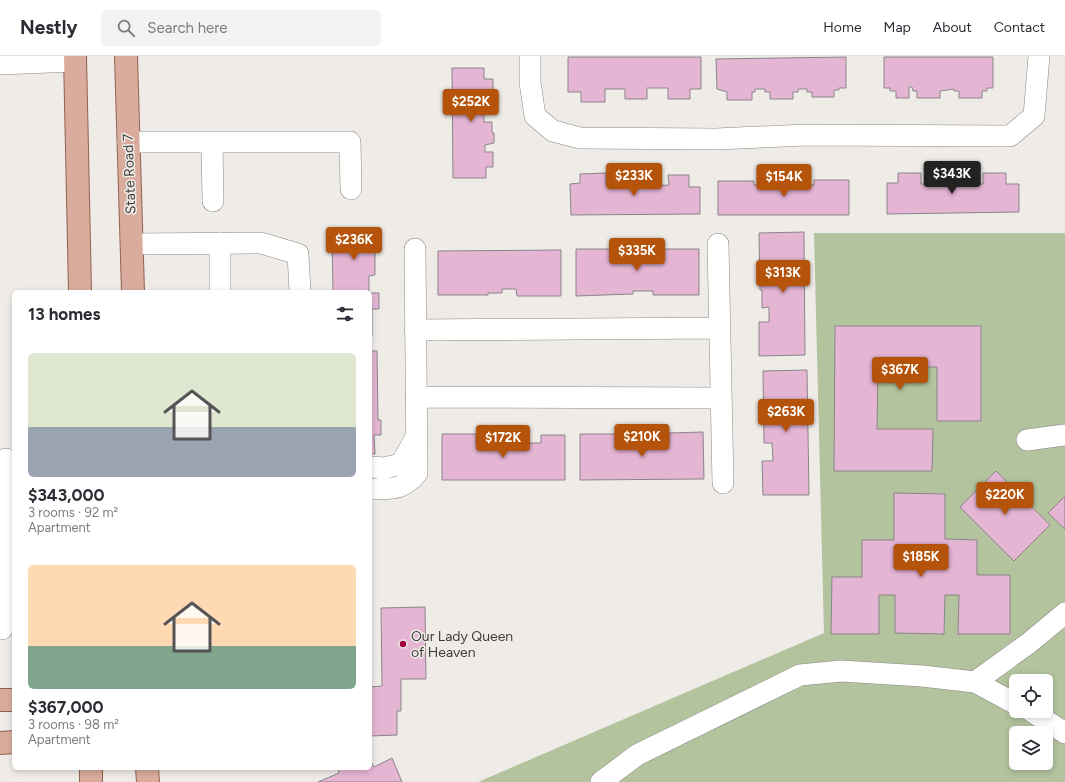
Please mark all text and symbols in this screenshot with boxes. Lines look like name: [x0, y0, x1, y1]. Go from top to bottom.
search box: [101, 10, 381, 46]
text: Nestly: [20, 16, 77, 39]
icon: search: [115, 17, 137, 39]
text: Search here: [147, 19, 227, 37]
text: Home: [823, 19, 862, 36]
text: Map: [884, 19, 911, 36]
text: About: [933, 19, 972, 36]
text: Contact: [994, 19, 1045, 36]
pin: $252K: [443, 89, 499, 123]
text: $252K: [452, 94, 490, 109]
street label: State Road 7: [120, 133, 139, 215]
pin: $343K: [924, 161, 980, 195]
pin: $233K: [606, 163, 662, 197]
pin: $154K: [756, 164, 812, 198]
text: $343K: [933, 166, 971, 181]
text: $233K: [615, 168, 653, 183]
text: $154K: [765, 169, 803, 184]
pin: $236K: [326, 227, 382, 261]
text: $236K: [335, 232, 373, 247]
pin: $335K: [609, 238, 665, 272]
text: $335K: [618, 243, 656, 258]
pin: $313K: [755, 260, 811, 294]
text: $313K: [765, 265, 801, 280]
icon: filters: [334, 303, 356, 325]
text: 13 homes: [28, 304, 100, 324]
pin: $367K: [872, 357, 928, 391]
text: $367K: [881, 362, 919, 377]
icon: home: [156, 379, 228, 451]
pin: $263K: [758, 399, 814, 433]
text: $263K: [767, 404, 805, 419]
pin: $210K: [614, 424, 670, 458]
pin: $172K: [475, 425, 531, 459]
text: $210K: [623, 429, 661, 444]
text: $172K: [485, 430, 521, 445]
pin: $220K: [977, 482, 1033, 516]
text: $343,000: [28, 485, 105, 505]
text: $220K: [985, 487, 1025, 502]
text: 3 rooms · 92 m²: [28, 505, 118, 520]
text: Apartment: [28, 520, 91, 535]
pin: $185K: [893, 544, 949, 578]
text: $185K: [903, 549, 939, 564]
icon: home: [156, 591, 228, 663]
place label: Our Lady Queen of Heaven: [411, 628, 513, 661]
marker: Our Lady Queen of Heaven: [398, 639, 408, 649]
map controls: [1009, 674, 1053, 770]
button: locate: [1009, 674, 1053, 718]
text: $367,000: [28, 697, 104, 717]
text: 3 rooms · 98 m²: [28, 717, 119, 732]
button: layers: [1009, 726, 1053, 770]
text: Apartment: [28, 732, 91, 747]

